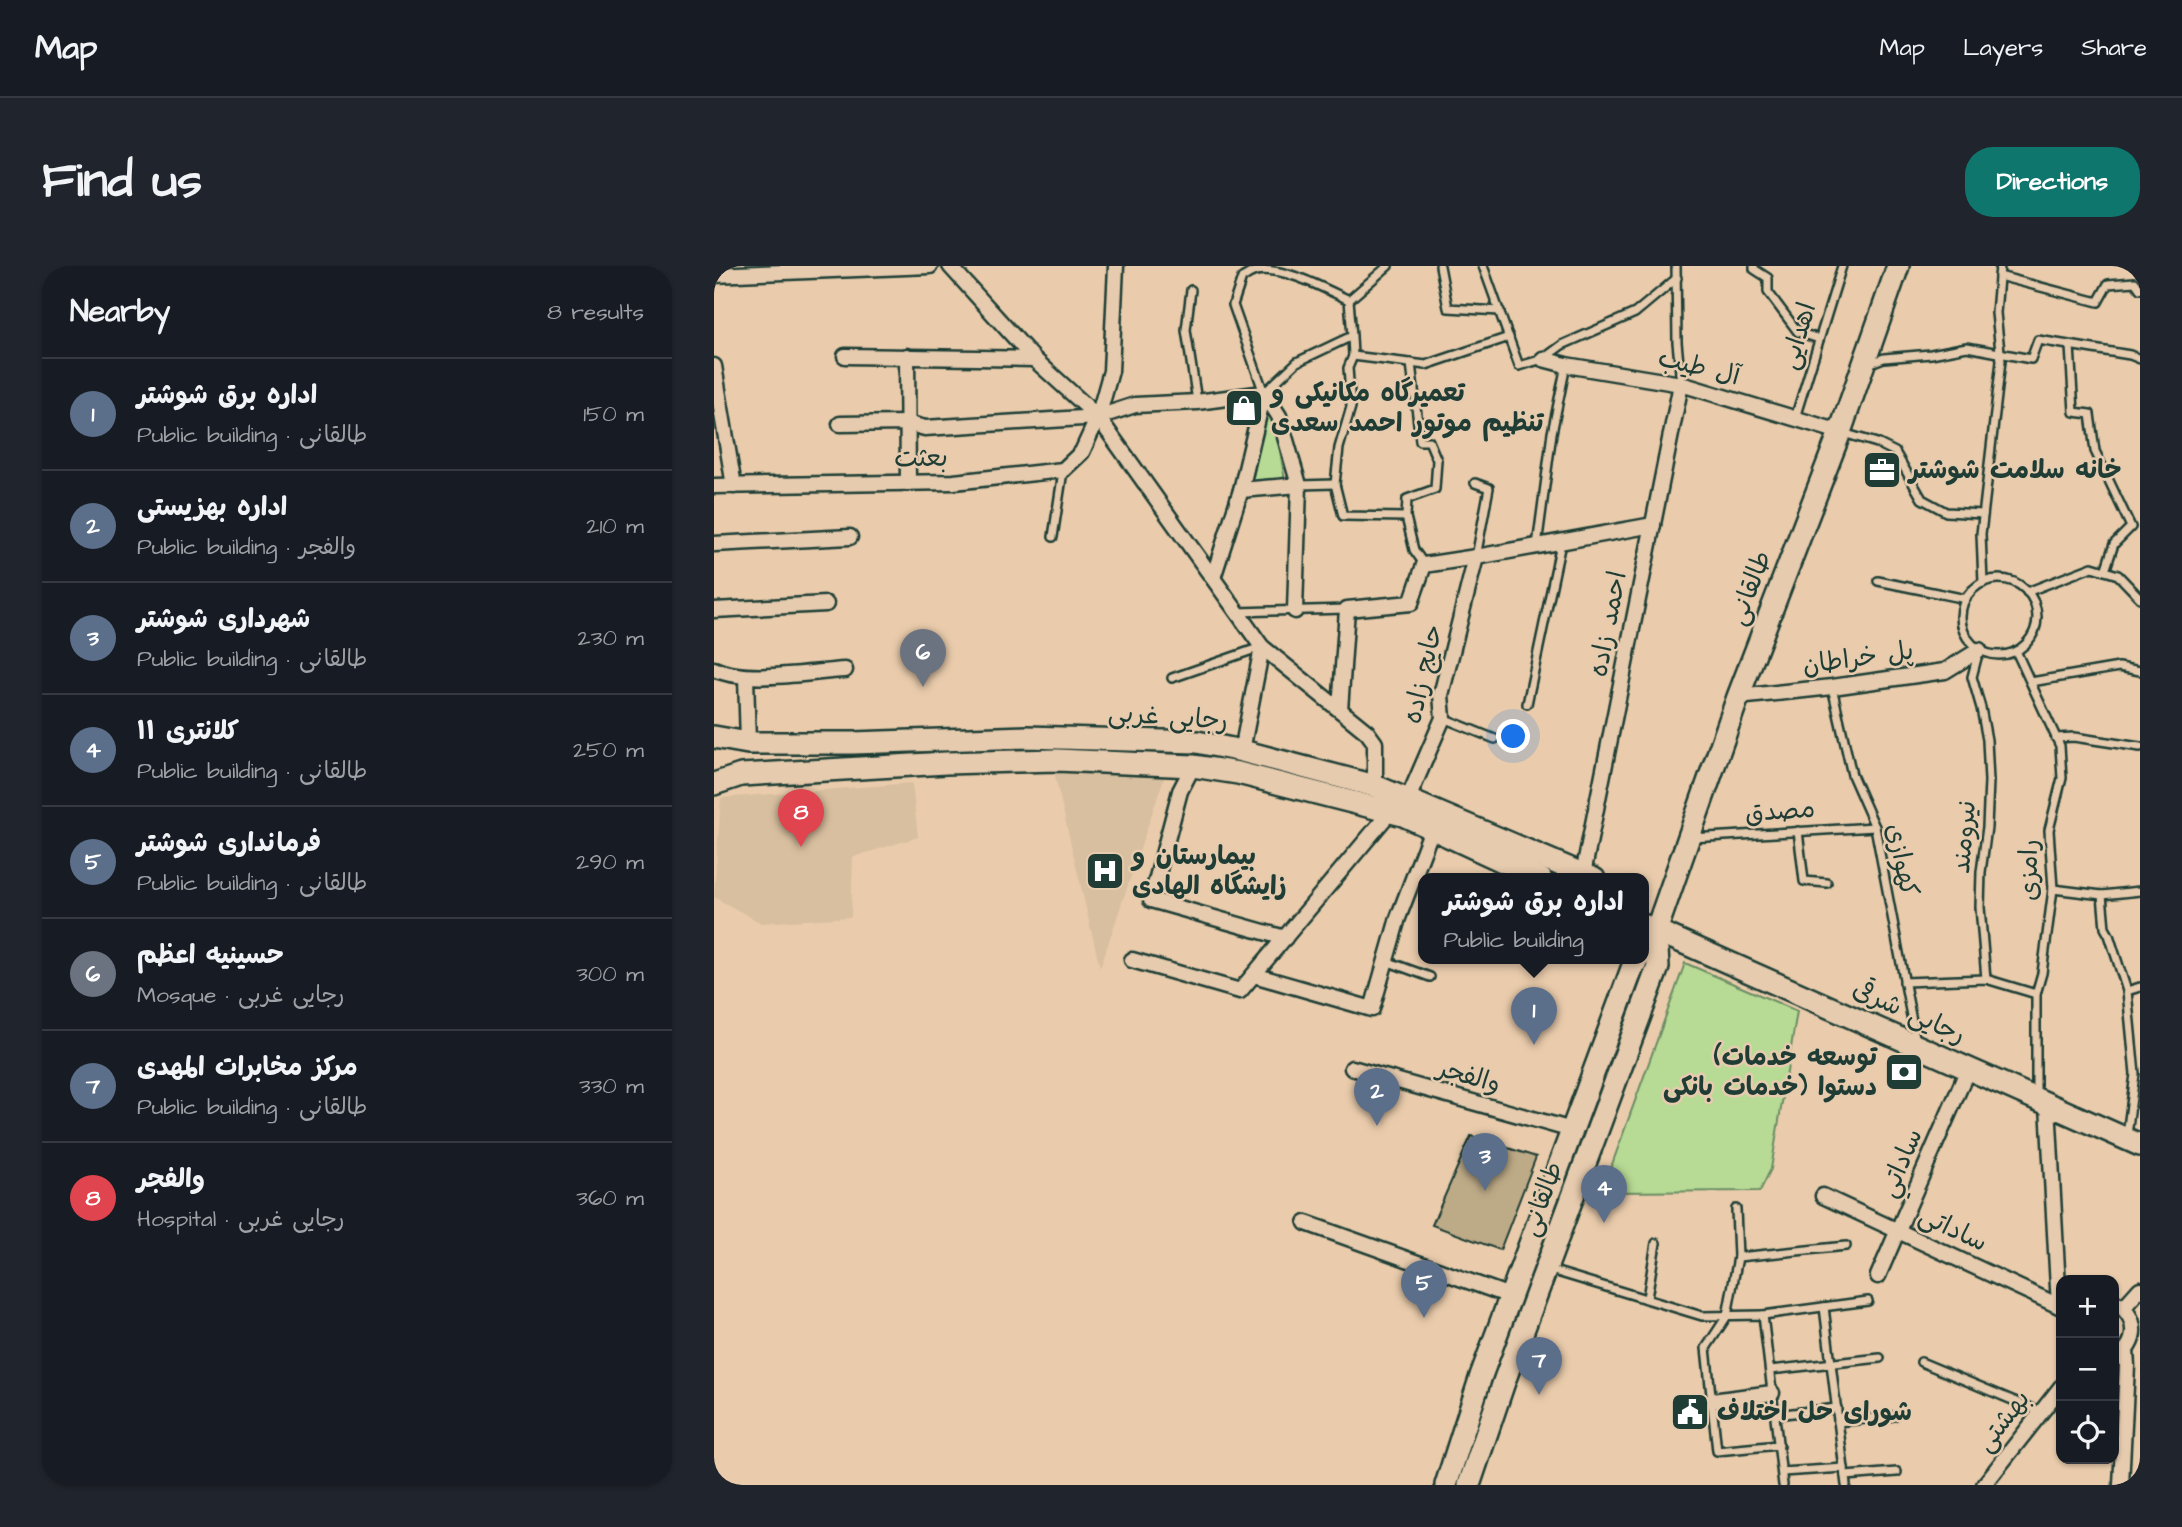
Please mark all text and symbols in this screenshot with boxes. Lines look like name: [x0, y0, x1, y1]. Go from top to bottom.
text: Map: [35, 25, 97, 71]
text: Map: [1880, 31, 1925, 65]
text: Layers: [1963, 31, 2043, 65]
text: Share: [2081, 31, 2147, 65]
button: Directions: [1965, 147, 2140, 217]
text: Find us: [42, 148, 202, 216]
text: Nearby: [70, 291, 170, 333]
text: 8 results: [547, 296, 644, 328]
street label: اهدایی: [1771, 298, 1825, 374]
street label: آل طیب: [1654, 339, 1745, 395]
place label: تعمیرگاه مکانیکی و تنظیم موتور احمد سعدی: [1269, 375, 1545, 442]
text: اداره برق شوشتر: [137, 377, 317, 413]
shop icon: تعمیرگاه مکانیکی و تنظیم موتور احمد سعدی: [1223, 387, 1265, 429]
text: 1: [92, 398, 94, 430]
text: 150 m: [583, 398, 644, 430]
text: Public building · طالقانی: [137, 419, 367, 451]
street label: بعثت: [894, 440, 948, 476]
office icon: خانه سلامت شوشتر: [1861, 449, 1903, 491]
place label: خانه سلامت شوشتر: [1907, 452, 2122, 488]
text: اداره بهزیستی: [137, 489, 287, 525]
text: 2: [86, 510, 100, 542]
text: 210 m: [586, 510, 644, 542]
text: Public building · والفجر: [137, 531, 356, 563]
street label: طالقانی: [1719, 545, 1781, 631]
street label: احمد زاده: [1580, 568, 1636, 680]
text: شهرداری شوشتر: [137, 601, 310, 637]
street label: حایج زاده: [1394, 621, 1452, 727]
text: 3: [87, 622, 99, 654]
text: 230 m: [578, 622, 644, 654]
pin: 6: [900, 629, 946, 687]
street label: پل خراطان: [1800, 632, 1916, 684]
text: Public building · طالقانی: [137, 643, 367, 675]
street label: رجایی غربی: [1107, 695, 1229, 739]
text: کلانتری ۱۱: [137, 713, 239, 749]
your location: [1496, 719, 1530, 753]
text: 4: [85, 734, 101, 766]
text: 250 m: [573, 734, 644, 766]
text: Public building · طالقانی: [137, 755, 367, 787]
pin: 8: [778, 789, 824, 847]
street label: مصدق: [1744, 791, 1816, 831]
street label: نیرومند: [1943, 799, 1985, 875]
street label: کهوازی: [1877, 820, 1927, 900]
text: فرمانداری شوشتر: [137, 825, 321, 861]
place label: بیمارستان و زایشگاه الهادی: [1130, 838, 1287, 904]
street label: رامزی: [2011, 839, 2047, 901]
text: 5: [85, 846, 101, 878]
text: 290 m: [576, 846, 644, 878]
hospital icon: بیمارستان و زایشگاه الهادی: [1084, 850, 1126, 892]
text: Public building · طالقانی: [137, 867, 367, 899]
popup: [1418, 873, 1649, 964]
text: اداره برق شوشتر: [1443, 884, 1624, 920]
text: Public building: [1443, 924, 1584, 956]
text: حسینیه اعظم: [137, 937, 284, 973]
text: 6: [86, 958, 100, 990]
text: 300 m: [576, 958, 644, 990]
street label: رجایی شرقی: [1847, 971, 1971, 1053]
text: Mosque · رجایی غربی: [137, 979, 345, 1011]
pin: 1: [1511, 987, 1557, 1045]
place label: (توسعه خدمات دستوا (خدمات بانکی: [1663, 1039, 1878, 1105]
text: مرکز مخابرات المهدی: [137, 1049, 358, 1085]
street label: والفجر: [1431, 1049, 1505, 1102]
bank icon: (توسعه خدمات دستوا (خدمات بانکی: [1883, 1051, 1925, 1093]
pin: 2: [1354, 1068, 1400, 1126]
text: 7: [86, 1070, 100, 1102]
text: 330 m: [579, 1070, 644, 1102]
text: Public building · طالقانی: [137, 1091, 367, 1123]
street label: ساداتي: [1870, 1123, 1935, 1205]
pin: 3: [1462, 1133, 1508, 1191]
street label: طالقانی: [1512, 1157, 1572, 1241]
text: والفجر: [137, 1161, 205, 1197]
pin: 4: [1581, 1165, 1627, 1223]
text: 8: [86, 1182, 100, 1214]
text: 360 m: [576, 1182, 644, 1214]
street label: ساداتی: [1913, 1198, 1993, 1260]
text: Hospital · رجایی غربی: [137, 1203, 344, 1235]
pin: 5: [1401, 1260, 1447, 1318]
map controls: [2056, 1275, 2119, 1464]
button: +: [2056, 1275, 2119, 1338]
pin: 7: [1516, 1337, 1562, 1395]
button: −: [2056, 1338, 2119, 1401]
street label: بهشتی: [1967, 1382, 2039, 1460]
public building icon: شورای حل اختلاف: [1669, 1391, 1711, 1433]
place label: شورای حل اختلاف: [1717, 1394, 1912, 1430]
button: locate: [2056, 1401, 2119, 1464]

